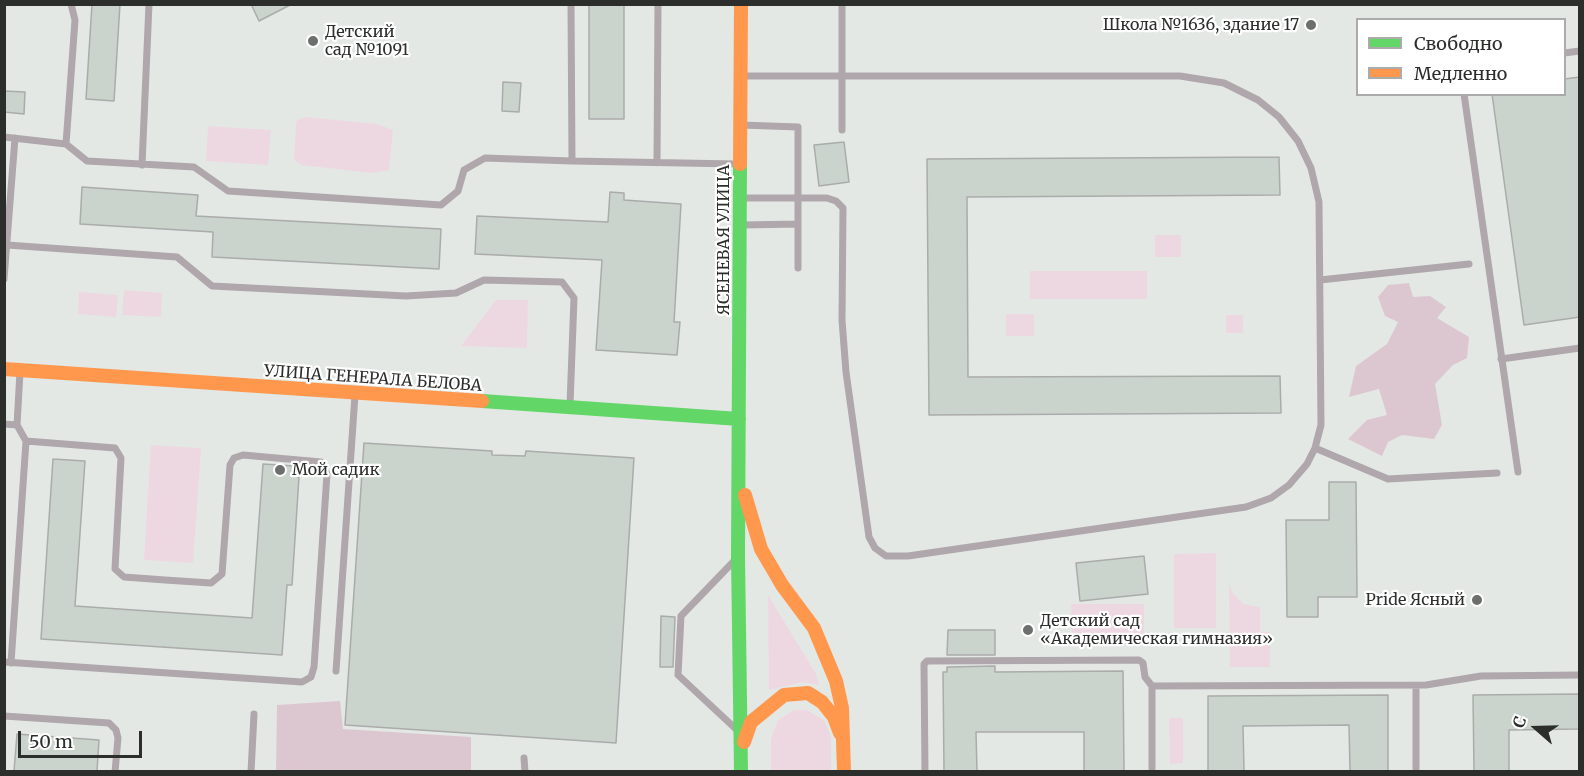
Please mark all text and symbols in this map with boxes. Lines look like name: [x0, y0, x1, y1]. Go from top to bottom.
place label: Школа №1636, здание 17: [1103, 15, 1299, 35]
marker: Школа №1636, здание 17: [1304, 18, 1318, 32]
legend: [1356, 18, 1566, 96]
place label: Детский сад №1091: [325, 22, 409, 60]
text: Свободно: [1414, 32, 1502, 55]
marker: Детский сад №1091: [306, 34, 320, 48]
text: Медленно: [1414, 62, 1507, 85]
street label: ЯСЕНЕВАЯ УЛИЦА: [714, 165, 734, 315]
street label: УЛИЦА ГЕНЕРАЛА БЕЛОВА: [264, 362, 482, 396]
place label: Мой садик: [292, 460, 380, 480]
marker: Мой садик: [273, 463, 287, 477]
place label: Pride Ясный: [1366, 590, 1465, 610]
marker: Pride Ясный: [1470, 593, 1484, 607]
place label: Детский сад «Академическая гимназия»: [1040, 611, 1273, 649]
marker: Детский сад «Академическая гимназия»: [1021, 623, 1035, 637]
north arrow: [1506, 698, 1566, 758]
text: С: [1508, 713, 1530, 730]
scale bar: [21, 719, 146, 757]
text: 50 m: [29, 730, 73, 753]

